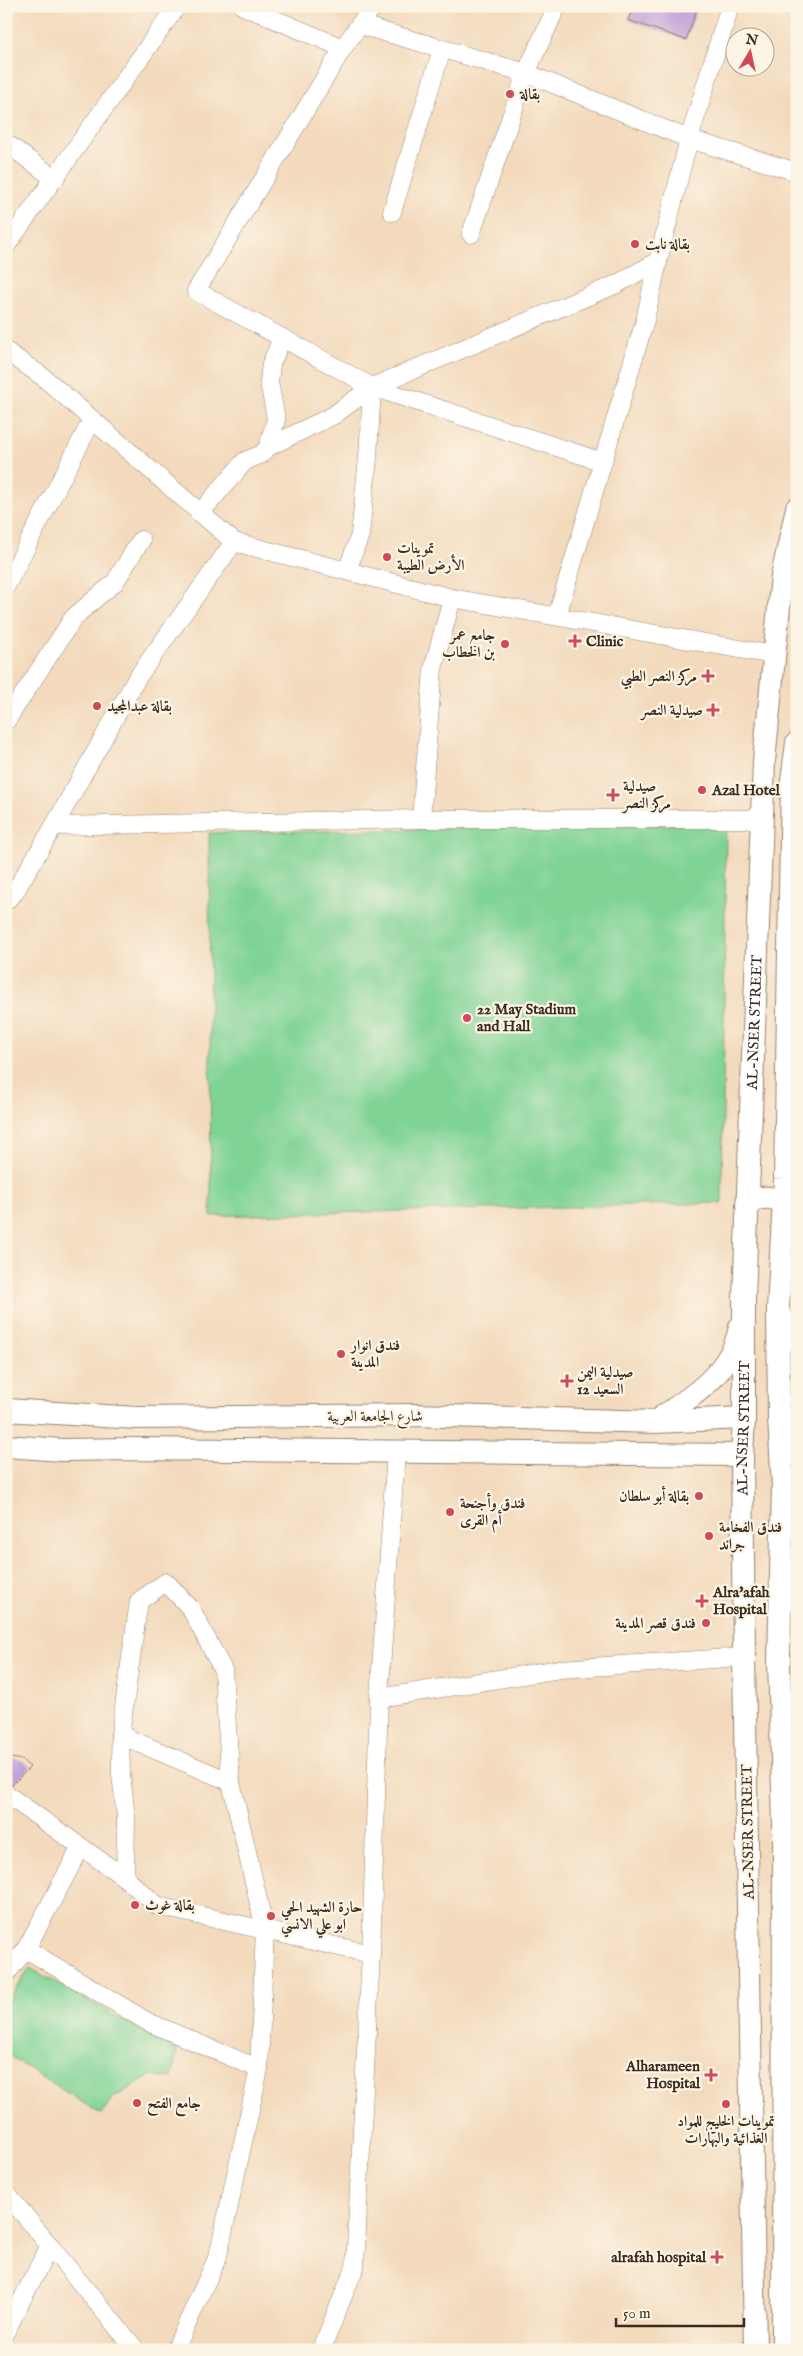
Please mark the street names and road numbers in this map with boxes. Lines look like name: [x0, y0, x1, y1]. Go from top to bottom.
street label: AL-NSER STREET: [742, 954, 766, 1091]
street label: AL-NSER STREET: [732, 1361, 754, 1497]
street label: شارع الجامعة العربية: [327, 1407, 423, 1429]
street label: AL-NSER STREET: [737, 1764, 759, 1901]

